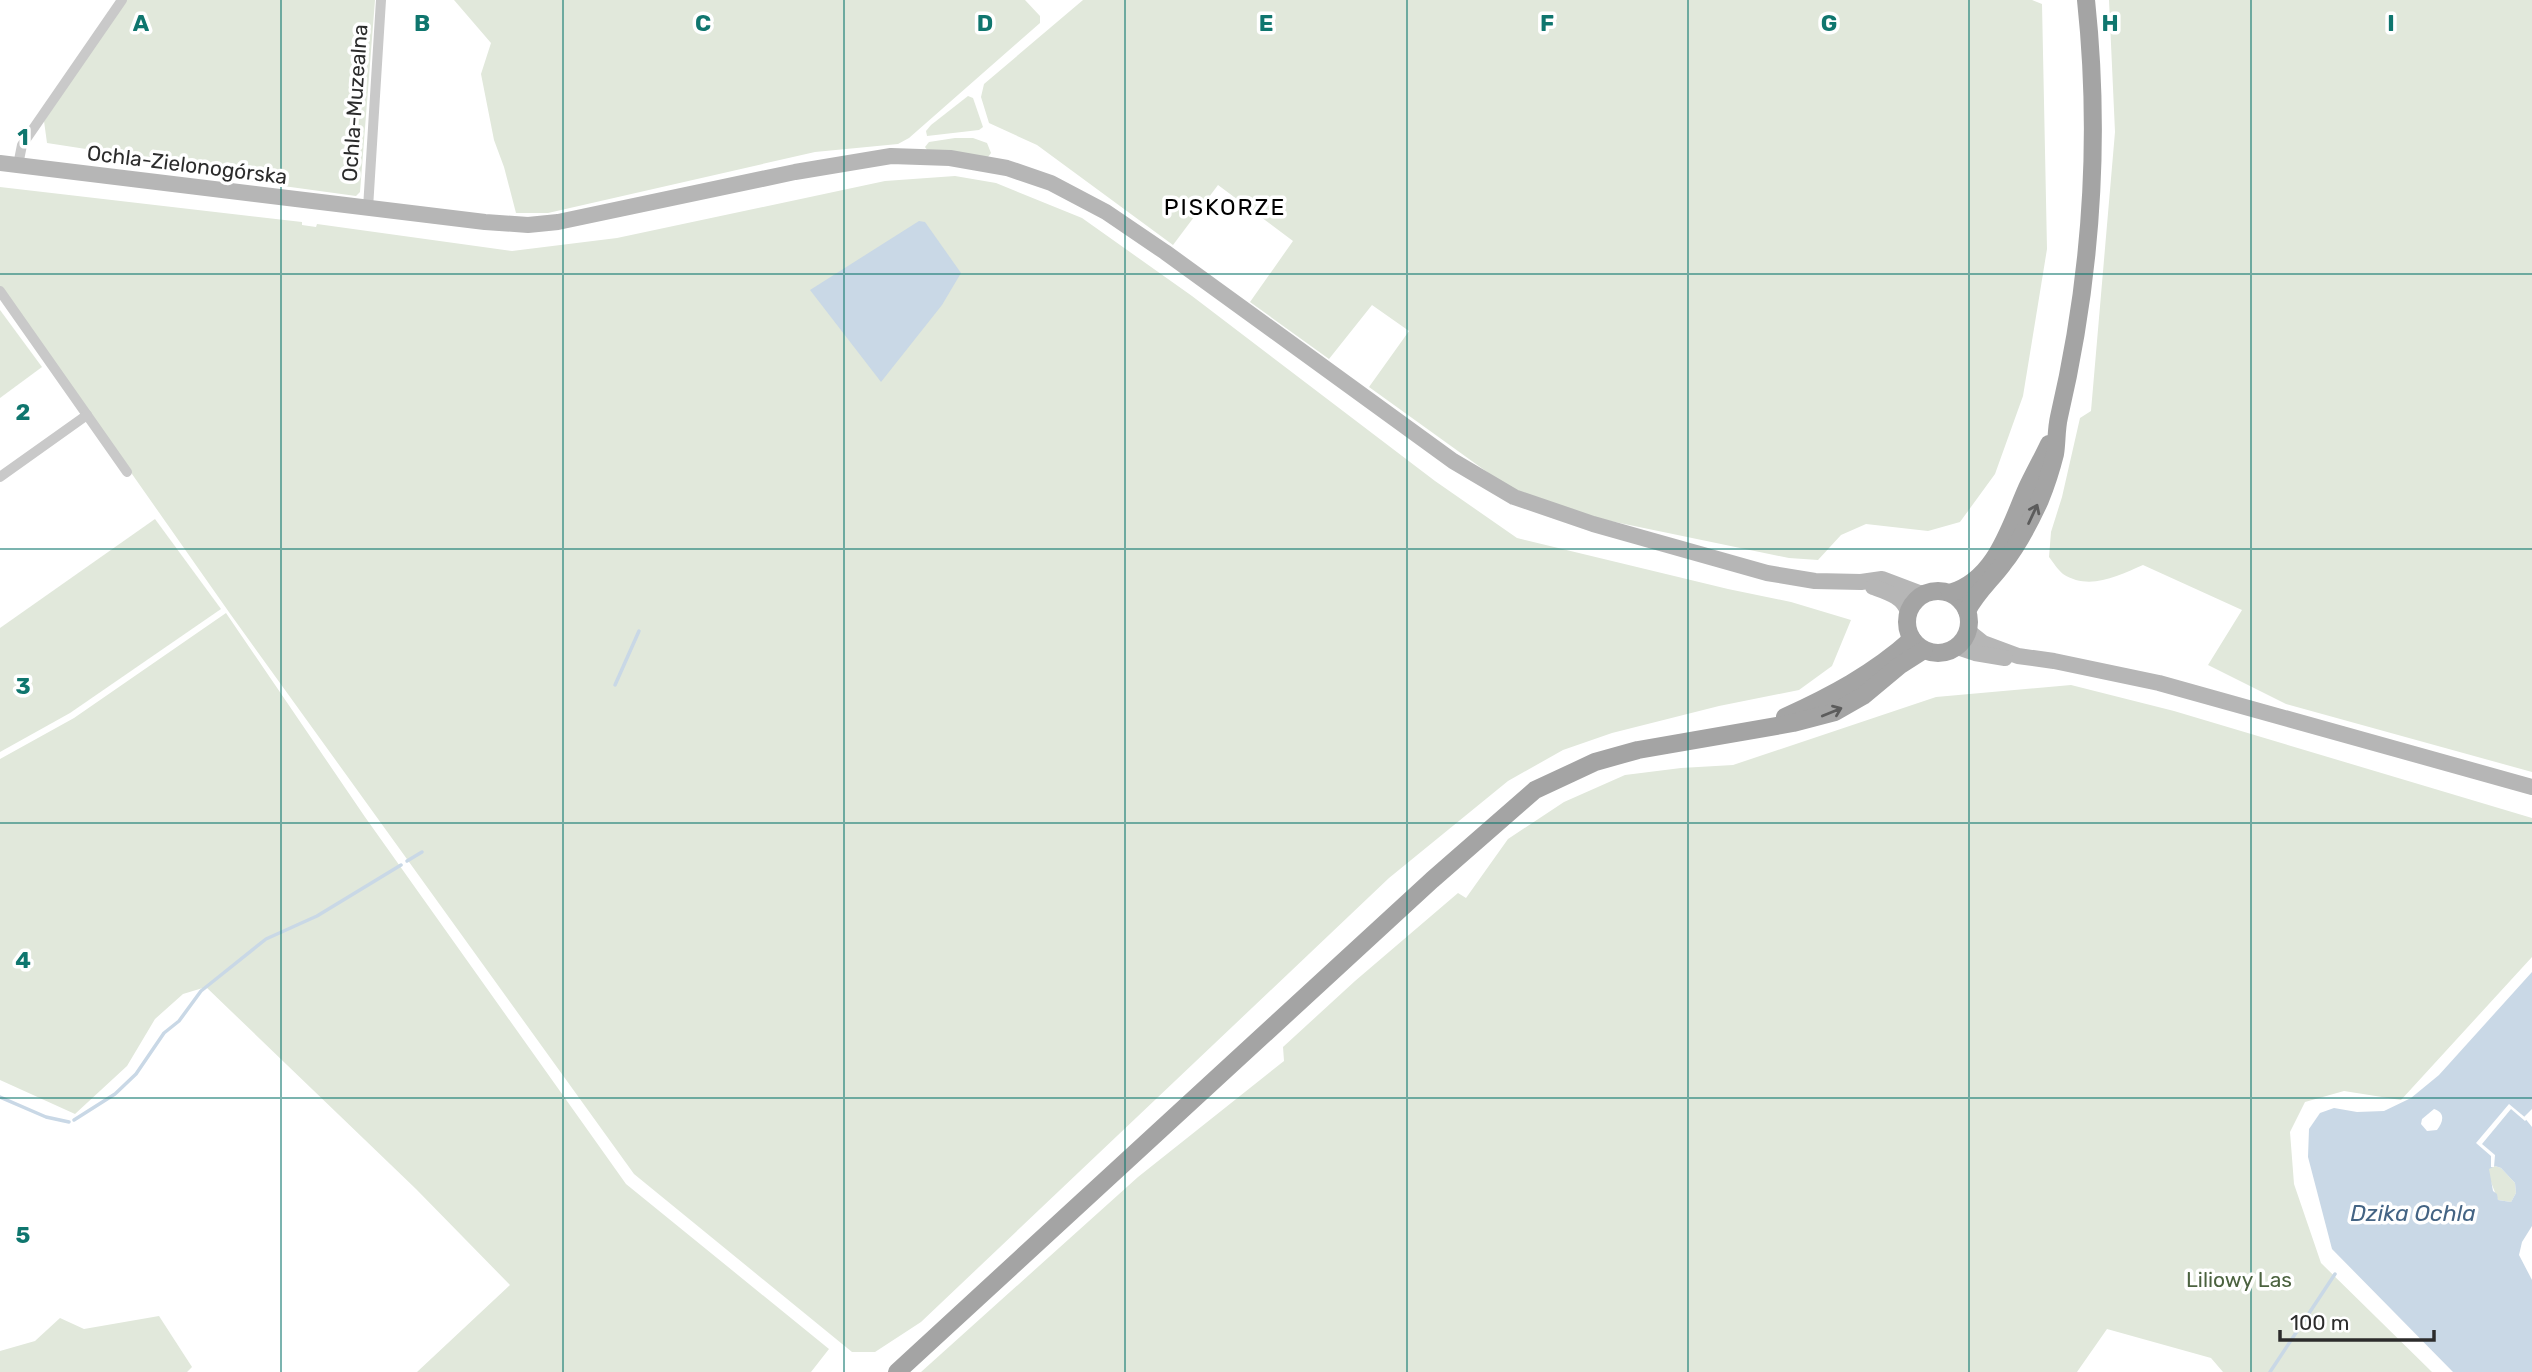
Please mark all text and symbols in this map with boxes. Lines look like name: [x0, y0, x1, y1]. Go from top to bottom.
text: A: [133, 9, 150, 37]
text: B: [414, 9, 430, 37]
text: C: [695, 9, 711, 37]
text: D: [977, 9, 993, 37]
text: E: [1259, 9, 1273, 37]
text: F: [1540, 9, 1554, 37]
text: G: [1821, 9, 1837, 37]
text: H: [2101, 9, 2119, 37]
text: I: [2387, 9, 2395, 37]
street label: Ochla-Muzealna: [337, 23, 372, 183]
text: 1: [17, 123, 29, 151]
street label: Ochla-Zielonogórska: [86, 140, 289, 189]
district label: PISKORZE: [1164, 193, 1286, 221]
text: 2: [16, 398, 30, 426]
one-way arrow: [2027, 504, 2040, 525]
text: 3: [15, 672, 31, 700]
one-way arrow: [1821, 705, 1843, 718]
text: 4: [15, 946, 31, 974]
water label: Dzika Ochla: [2350, 1199, 2476, 1227]
text: 5: [16, 1221, 31, 1249]
park label: Liliowy Las: [2186, 1267, 2292, 1292]
scale bar: [2280, 1298, 2434, 1342]
text: 100 m: [2290, 1310, 2349, 1335]

